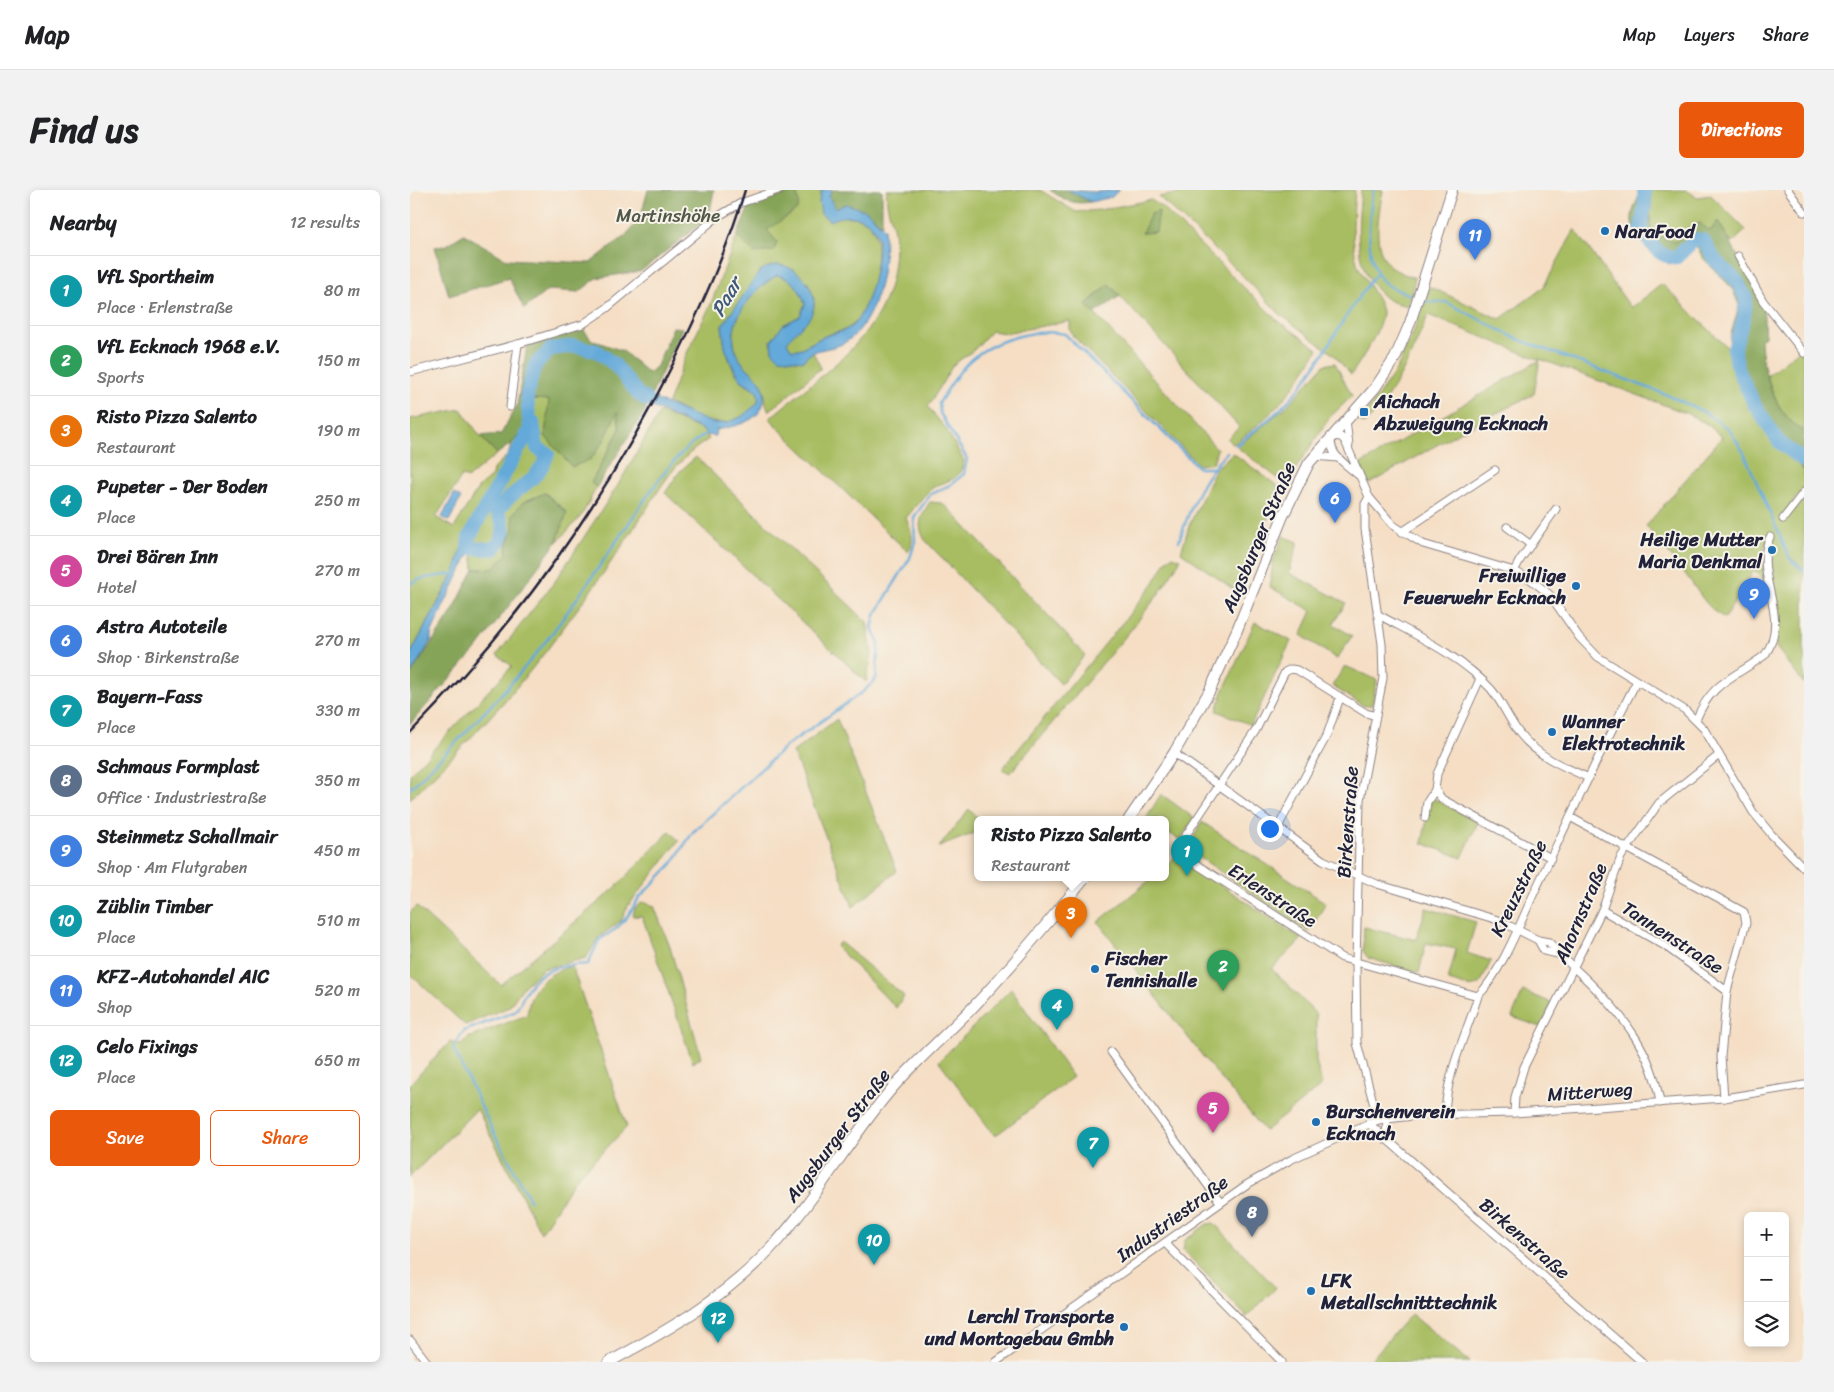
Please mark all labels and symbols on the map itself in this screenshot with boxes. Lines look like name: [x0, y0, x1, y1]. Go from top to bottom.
park label: Martinshöhe: [616, 199, 720, 232]
place label: NaraFood: [1614, 215, 1696, 248]
pin: 11: [1459, 219, 1491, 260]
marker: NaraFood: [1599, 225, 1611, 237]
water label: Paar: [701, 268, 754, 324]
place label: Aichach Abzweigung Ecknach: [1373, 385, 1548, 440]
marker: Aichach Abzweigung Ecknach: [1358, 406, 1370, 418]
street label: Augsburger Straße: [1211, 456, 1305, 619]
pin: 6: [1319, 482, 1351, 523]
place label: Heilige Mutter Maria Denkmal: [1637, 523, 1764, 578]
marker: Heilige Mutter Maria Denkmal: [1766, 544, 1778, 556]
place label: Freiwillige Feuerwehr Ecknach: [1403, 559, 1566, 614]
pin: 9: [1738, 578, 1770, 619]
marker: Freiwillige Feuerwehr Ecknach: [1570, 580, 1582, 592]
place label: Wanner Elektrotechnik: [1562, 705, 1685, 760]
marker: Wanner Elektrotechnik: [1546, 726, 1558, 738]
street label: Birkenstraße: [1327, 765, 1368, 879]
your location: [1257, 816, 1283, 842]
street label: Kreuzstraße: [1481, 834, 1556, 942]
pin: 1: [1171, 835, 1203, 876]
street label: Erlenstraße: [1222, 854, 1324, 937]
street label: Ahornstraße: [1544, 858, 1617, 970]
street label: Tannenstraße: [1615, 892, 1731, 983]
pin: 3: [1055, 897, 1087, 938]
place label: Fischer Tennishalle: [1104, 942, 1197, 997]
pin: 2: [1207, 950, 1239, 991]
marker: Fischer Tennishalle: [1089, 963, 1101, 975]
pin: 4: [1041, 989, 1073, 1030]
street label: Augsburger Straße: [775, 1061, 899, 1210]
street label: Mitterweg: [1546, 1072, 1634, 1111]
pin: 5: [1197, 1092, 1229, 1133]
place label: Burschenverein Ecknach: [1326, 1095, 1456, 1150]
marker: Burschenverein Ecknach: [1310, 1116, 1322, 1128]
pin: 7: [1077, 1127, 1109, 1168]
street label: Industriestraße: [1108, 1166, 1236, 1271]
street label: Birkenstraße: [1471, 1189, 1578, 1288]
pin: 8: [1236, 1196, 1268, 1237]
pin: 10: [858, 1224, 890, 1265]
place label: LFK Metallschnitttechnik: [1320, 1264, 1497, 1319]
marker: LFK Metallschnitttechnik: [1305, 1285, 1317, 1297]
place label: Lerchl Transporte und Montagebau Gmbh: [925, 1300, 1115, 1355]
pin: 12: [702, 1302, 734, 1343]
marker: Lerchl Transporte und Montagebau Gmbh: [1118, 1321, 1130, 1333]

